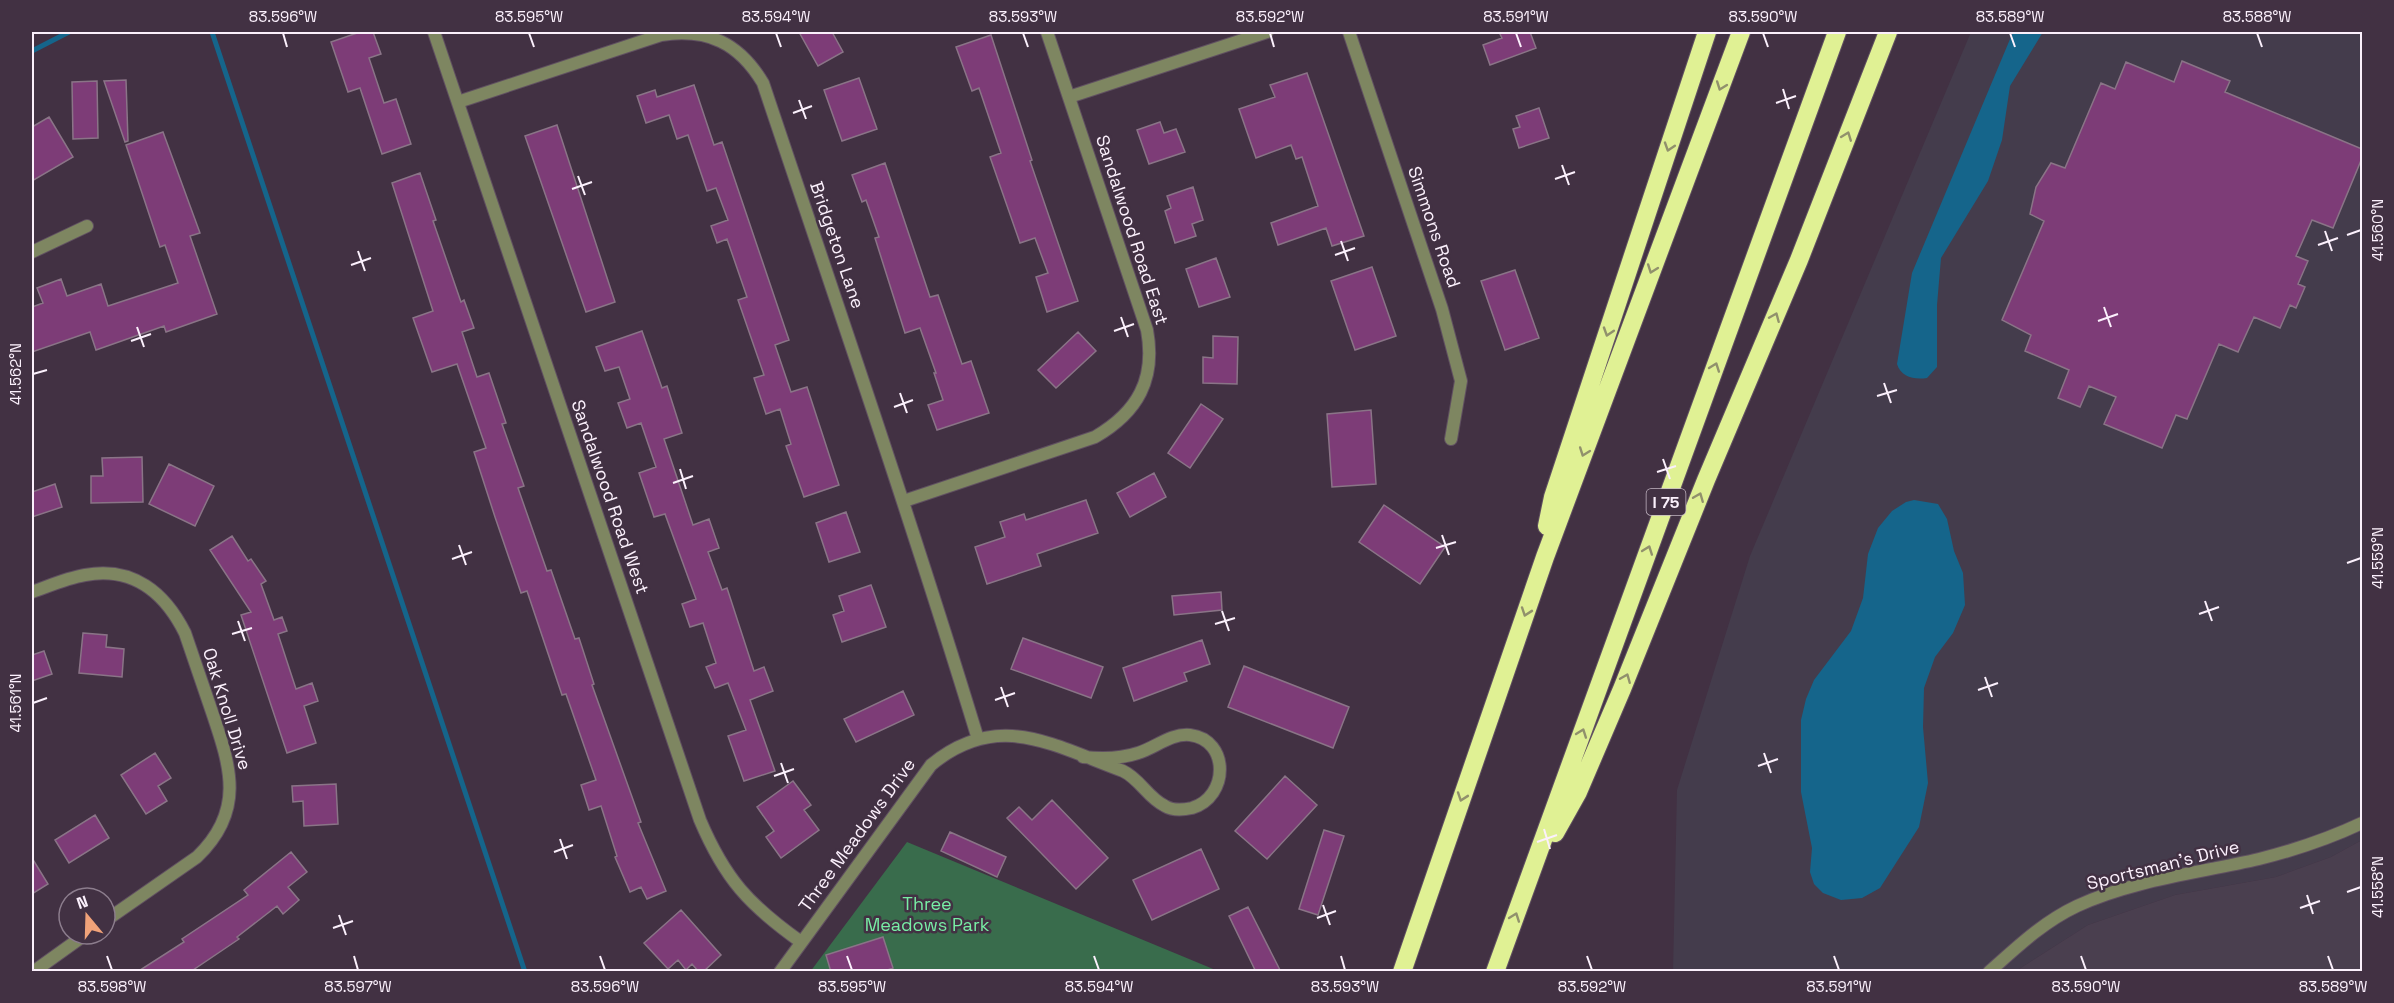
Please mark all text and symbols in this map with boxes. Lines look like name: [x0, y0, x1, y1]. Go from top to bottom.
text: 83.596°W: [249, 7, 317, 26]
text: 83.595°W: [495, 7, 563, 26]
text: 83.594°W: [742, 7, 810, 26]
text: 83.593°W: [989, 7, 1057, 26]
text: 83.592°W: [1236, 7, 1304, 26]
text: 83.591°W: [1483, 7, 1549, 26]
text: 83.590°W: [1729, 7, 1797, 26]
text: 83.589°W: [1976, 7, 2044, 26]
text: 83.588°W: [2223, 7, 2291, 26]
one-way arrow: [1715, 80, 1728, 91]
one-way arrow: [1840, 131, 1853, 142]
street label: Sandalwood Road East: [1091, 132, 1174, 328]
one-way arrow: [1664, 141, 1676, 152]
street label: Simmons Road: [1403, 163, 1466, 291]
street label: Bridgeton Lane: [805, 178, 870, 312]
text: 41.560°N: [2368, 199, 2387, 261]
one-way arrow: [1647, 263, 1660, 274]
one-way arrow: [1768, 312, 1780, 323]
one-way arrow: [1602, 326, 1615, 337]
text: 41.562°N: [6, 343, 25, 405]
one-way arrow: [1708, 362, 1720, 373]
street label: Sandalwood Road West: [566, 397, 655, 597]
one-way arrow: [1579, 445, 1591, 456]
road number: I 75: [1646, 489, 1686, 515]
one-way arrow: [1692, 492, 1704, 503]
text: 41.559°N: [2368, 527, 2387, 589]
one-way arrow: [1641, 545, 1654, 556]
one-way arrow: [1520, 606, 1533, 617]
street label: Oak Knoll Drive: [198, 645, 257, 773]
text: 41.561°N: [6, 673, 25, 733]
one-way arrow: [1619, 673, 1631, 684]
one-way arrow: [1574, 728, 1587, 739]
street label: Three Meadows Drive: [793, 753, 920, 916]
one-way arrow: [1457, 791, 1469, 801]
street label: Sportsman's Drive: [2084, 834, 2242, 895]
text: 41.558°N: [2368, 856, 2387, 918]
north arrow: [57, 886, 117, 946]
text: N: [74, 891, 91, 914]
park label: Three Meadows Park: [865, 892, 990, 936]
one-way arrow: [1508, 912, 1520, 923]
text: 83.598°W: [78, 977, 146, 996]
text: 83.597°W: [324, 977, 392, 996]
text: 83.596°W: [571, 977, 639, 996]
text: 83.595°W: [818, 977, 886, 996]
text: 83.594°W: [1065, 977, 1133, 996]
text: 83.593°W: [1311, 977, 1379, 996]
text: 83.592°W: [1558, 977, 1626, 996]
text: 83.591°W: [1806, 977, 1872, 996]
text: 83.590°W: [2052, 977, 2120, 996]
text: 83.589°W: [2299, 977, 2367, 996]

